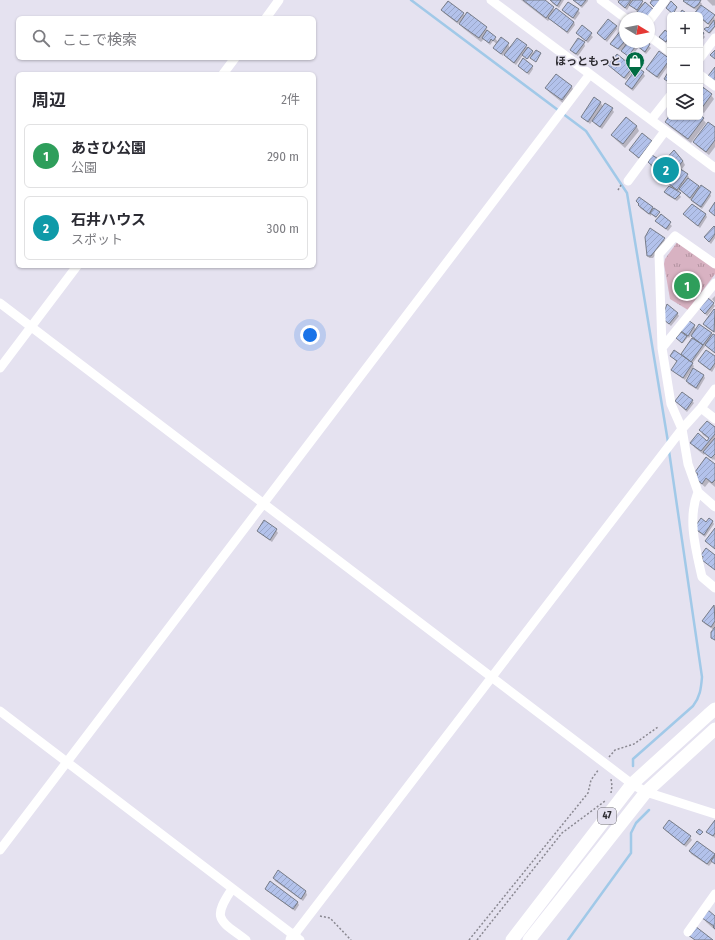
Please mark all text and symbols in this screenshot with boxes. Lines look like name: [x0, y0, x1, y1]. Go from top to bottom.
north arrow: [619, 12, 655, 48]
map controls: [667, 12, 703, 120]
button: +: [667, 12, 703, 48]
search box: [16, 16, 316, 60]
icon: search: [30, 27, 52, 49]
text: ここで検索: [62, 31, 137, 49]
button: −: [667, 48, 703, 84]
shop icon: ほっともっと: [624, 50, 646, 78]
place label: ほっともっと: [555, 55, 621, 68]
button: layers: [667, 84, 703, 120]
text: 周辺: [32, 90, 66, 111]
text: 2件: [281, 92, 300, 107]
text: あさひ公園: [71, 139, 146, 157]
text: 1: [43, 149, 49, 164]
text: 290 m: [267, 149, 299, 164]
pin: 2: [653, 155, 679, 185]
text: 公園: [71, 160, 97, 175]
text: 石井ハウス: [71, 211, 146, 229]
text: 2: [43, 221, 49, 236]
text: 300 m: [267, 221, 299, 236]
text: スポット: [71, 232, 123, 247]
pin: 1: [674, 271, 700, 301]
your location: [300, 325, 320, 345]
road number: 47: [598, 808, 616, 824]

